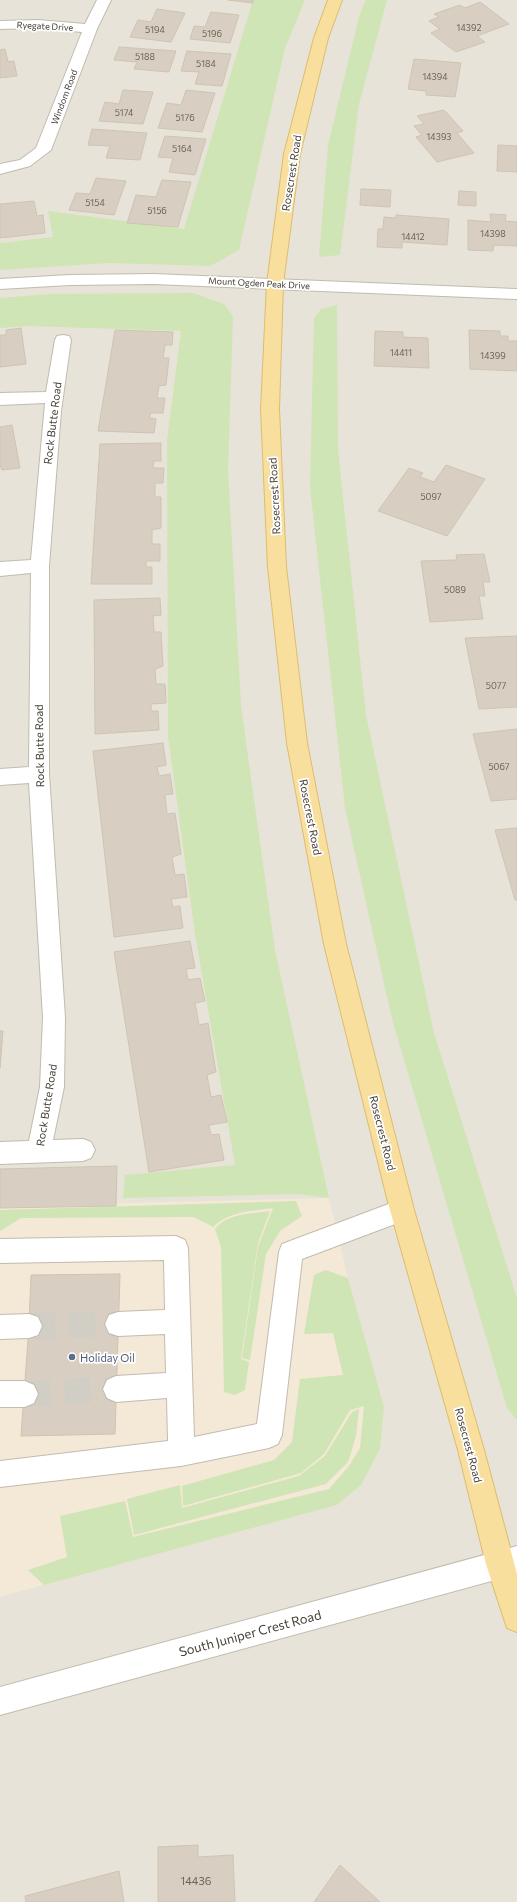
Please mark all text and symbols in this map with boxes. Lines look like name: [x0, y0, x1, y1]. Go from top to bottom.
street label: Ryegate Drive: [16, 19, 74, 33]
house number: 14392: [457, 22, 481, 33]
house number: 5194: [145, 24, 166, 35]
house number: 5196: [202, 28, 222, 39]
house number: 5188: [135, 51, 155, 62]
house number: 5184: [196, 58, 217, 69]
street label: Windom Road: [49, 68, 79, 126]
house number: 14394: [422, 71, 448, 82]
house number: 5174: [115, 107, 134, 118]
house number: 5176: [175, 112, 195, 123]
house number: 14393: [427, 131, 451, 142]
street label: Rosecrest Road: [279, 134, 303, 212]
house number: 5164: [172, 143, 193, 154]
house number: 5154: [85, 197, 105, 208]
house number: 5156: [147, 205, 167, 216]
house number: 14398: [480, 228, 506, 239]
house number: 14412: [401, 231, 425, 242]
street label: Mount Ogden Peak Drive: [208, 275, 310, 291]
house number: 14411: [390, 347, 412, 358]
house number: 14399: [480, 350, 506, 361]
street label: Rock Butte Road: [40, 381, 64, 465]
street label: Rosecrest Road: [265, 457, 283, 535]
house number: 5097: [420, 491, 442, 502]
house number: 5089: [444, 584, 466, 595]
house number: 5077: [486, 680, 506, 691]
street label: Rock Butte Road: [32, 704, 46, 788]
house number: 5067: [488, 761, 510, 772]
street label: Rosecrest Road: [297, 778, 325, 856]
street label: Rock Butte Road: [33, 1063, 59, 1147]
street label: Rosecrest Road: [367, 1094, 399, 1172]
place label: Holiday Oil: [80, 1351, 135, 1364]
marker: Holiday Oil: [67, 1352, 77, 1362]
street label: Rosecrest Road: [453, 1406, 485, 1484]
street label: South Juniper Crest Road: [177, 1606, 323, 1660]
house number: 14436: [181, 1874, 212, 1887]

